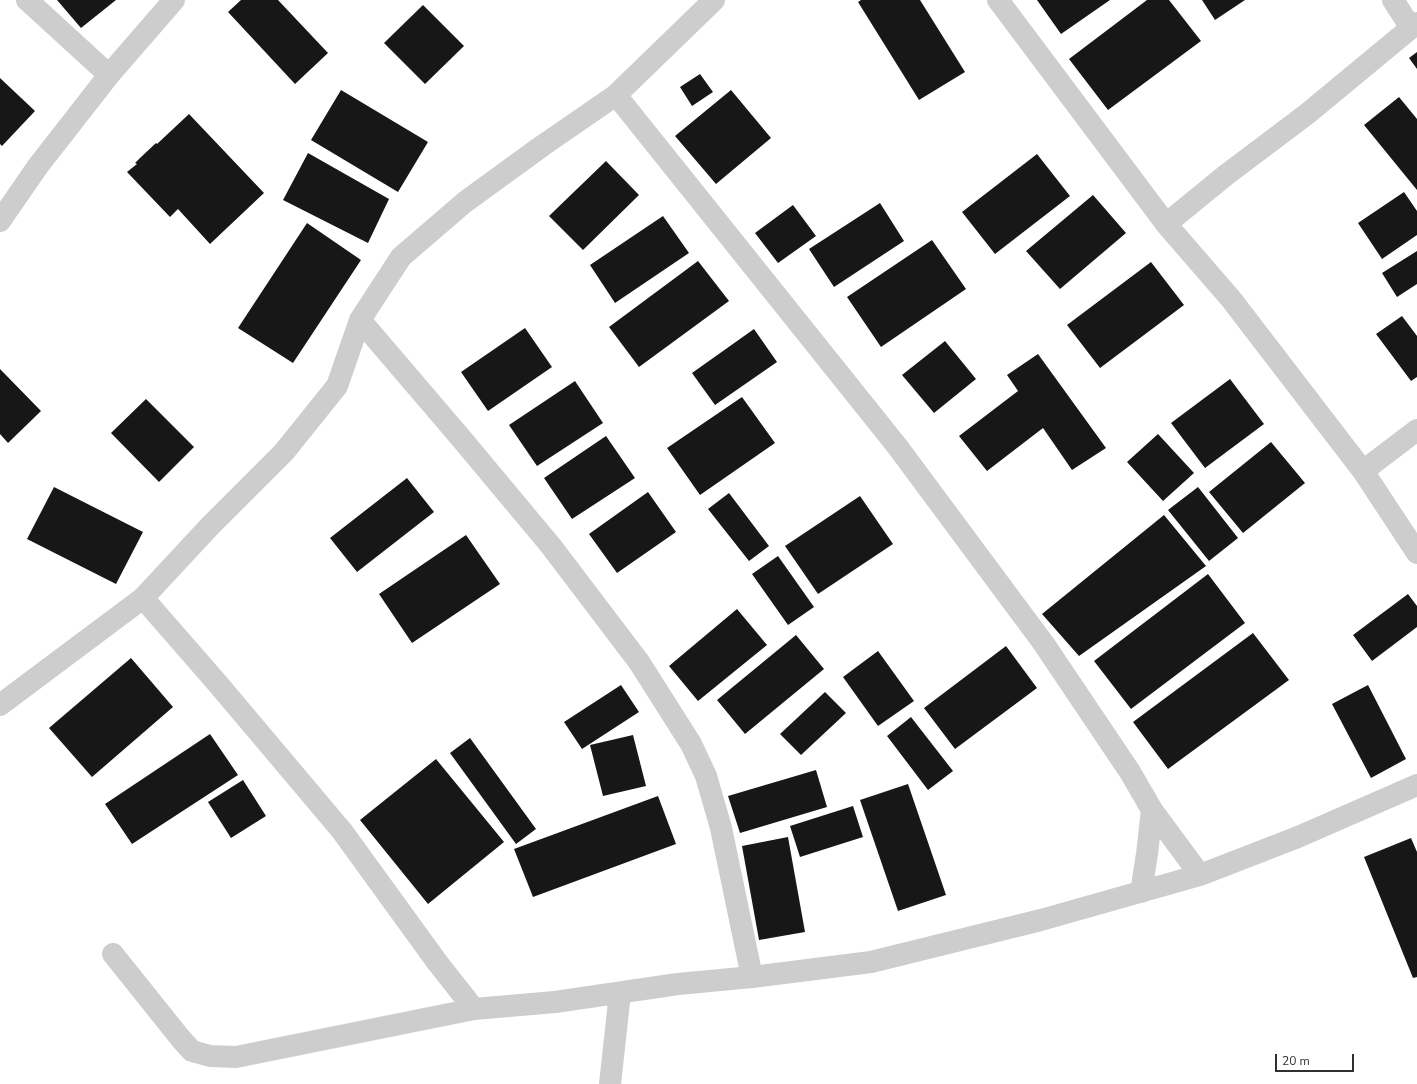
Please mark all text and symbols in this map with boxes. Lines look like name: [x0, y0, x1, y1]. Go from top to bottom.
scale bar: [1277, 1046, 1356, 1072]
text: 20 m: [1282, 1053, 1310, 1069]

